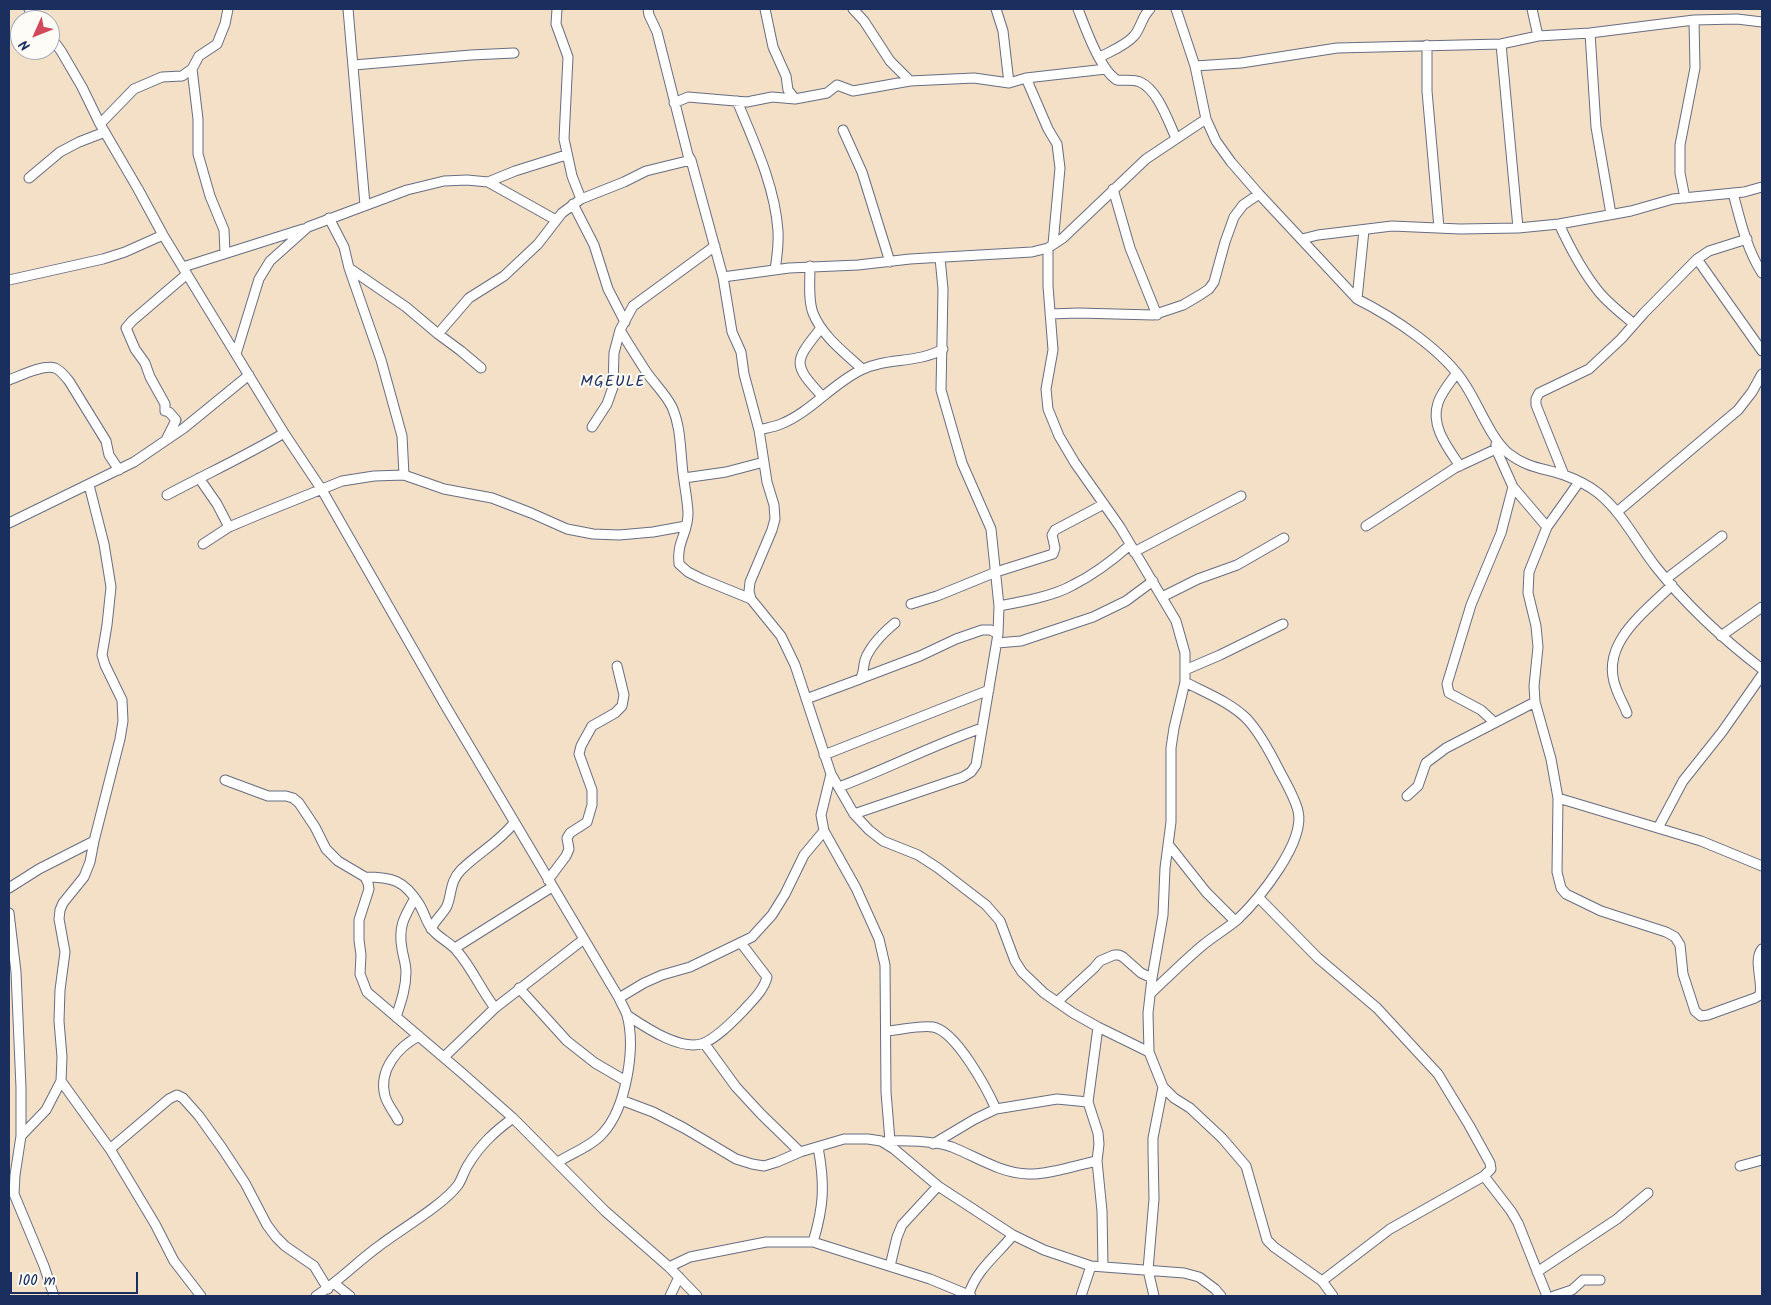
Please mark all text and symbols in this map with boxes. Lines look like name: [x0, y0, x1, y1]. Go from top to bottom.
north arrow: [10, 10, 60, 60]
text: N: [14, 34, 36, 56]
district label: MGEULE: [580, 373, 646, 393]
scale bar: [12, 1262, 140, 1294]
text: 100 m: [18, 1269, 56, 1293]

